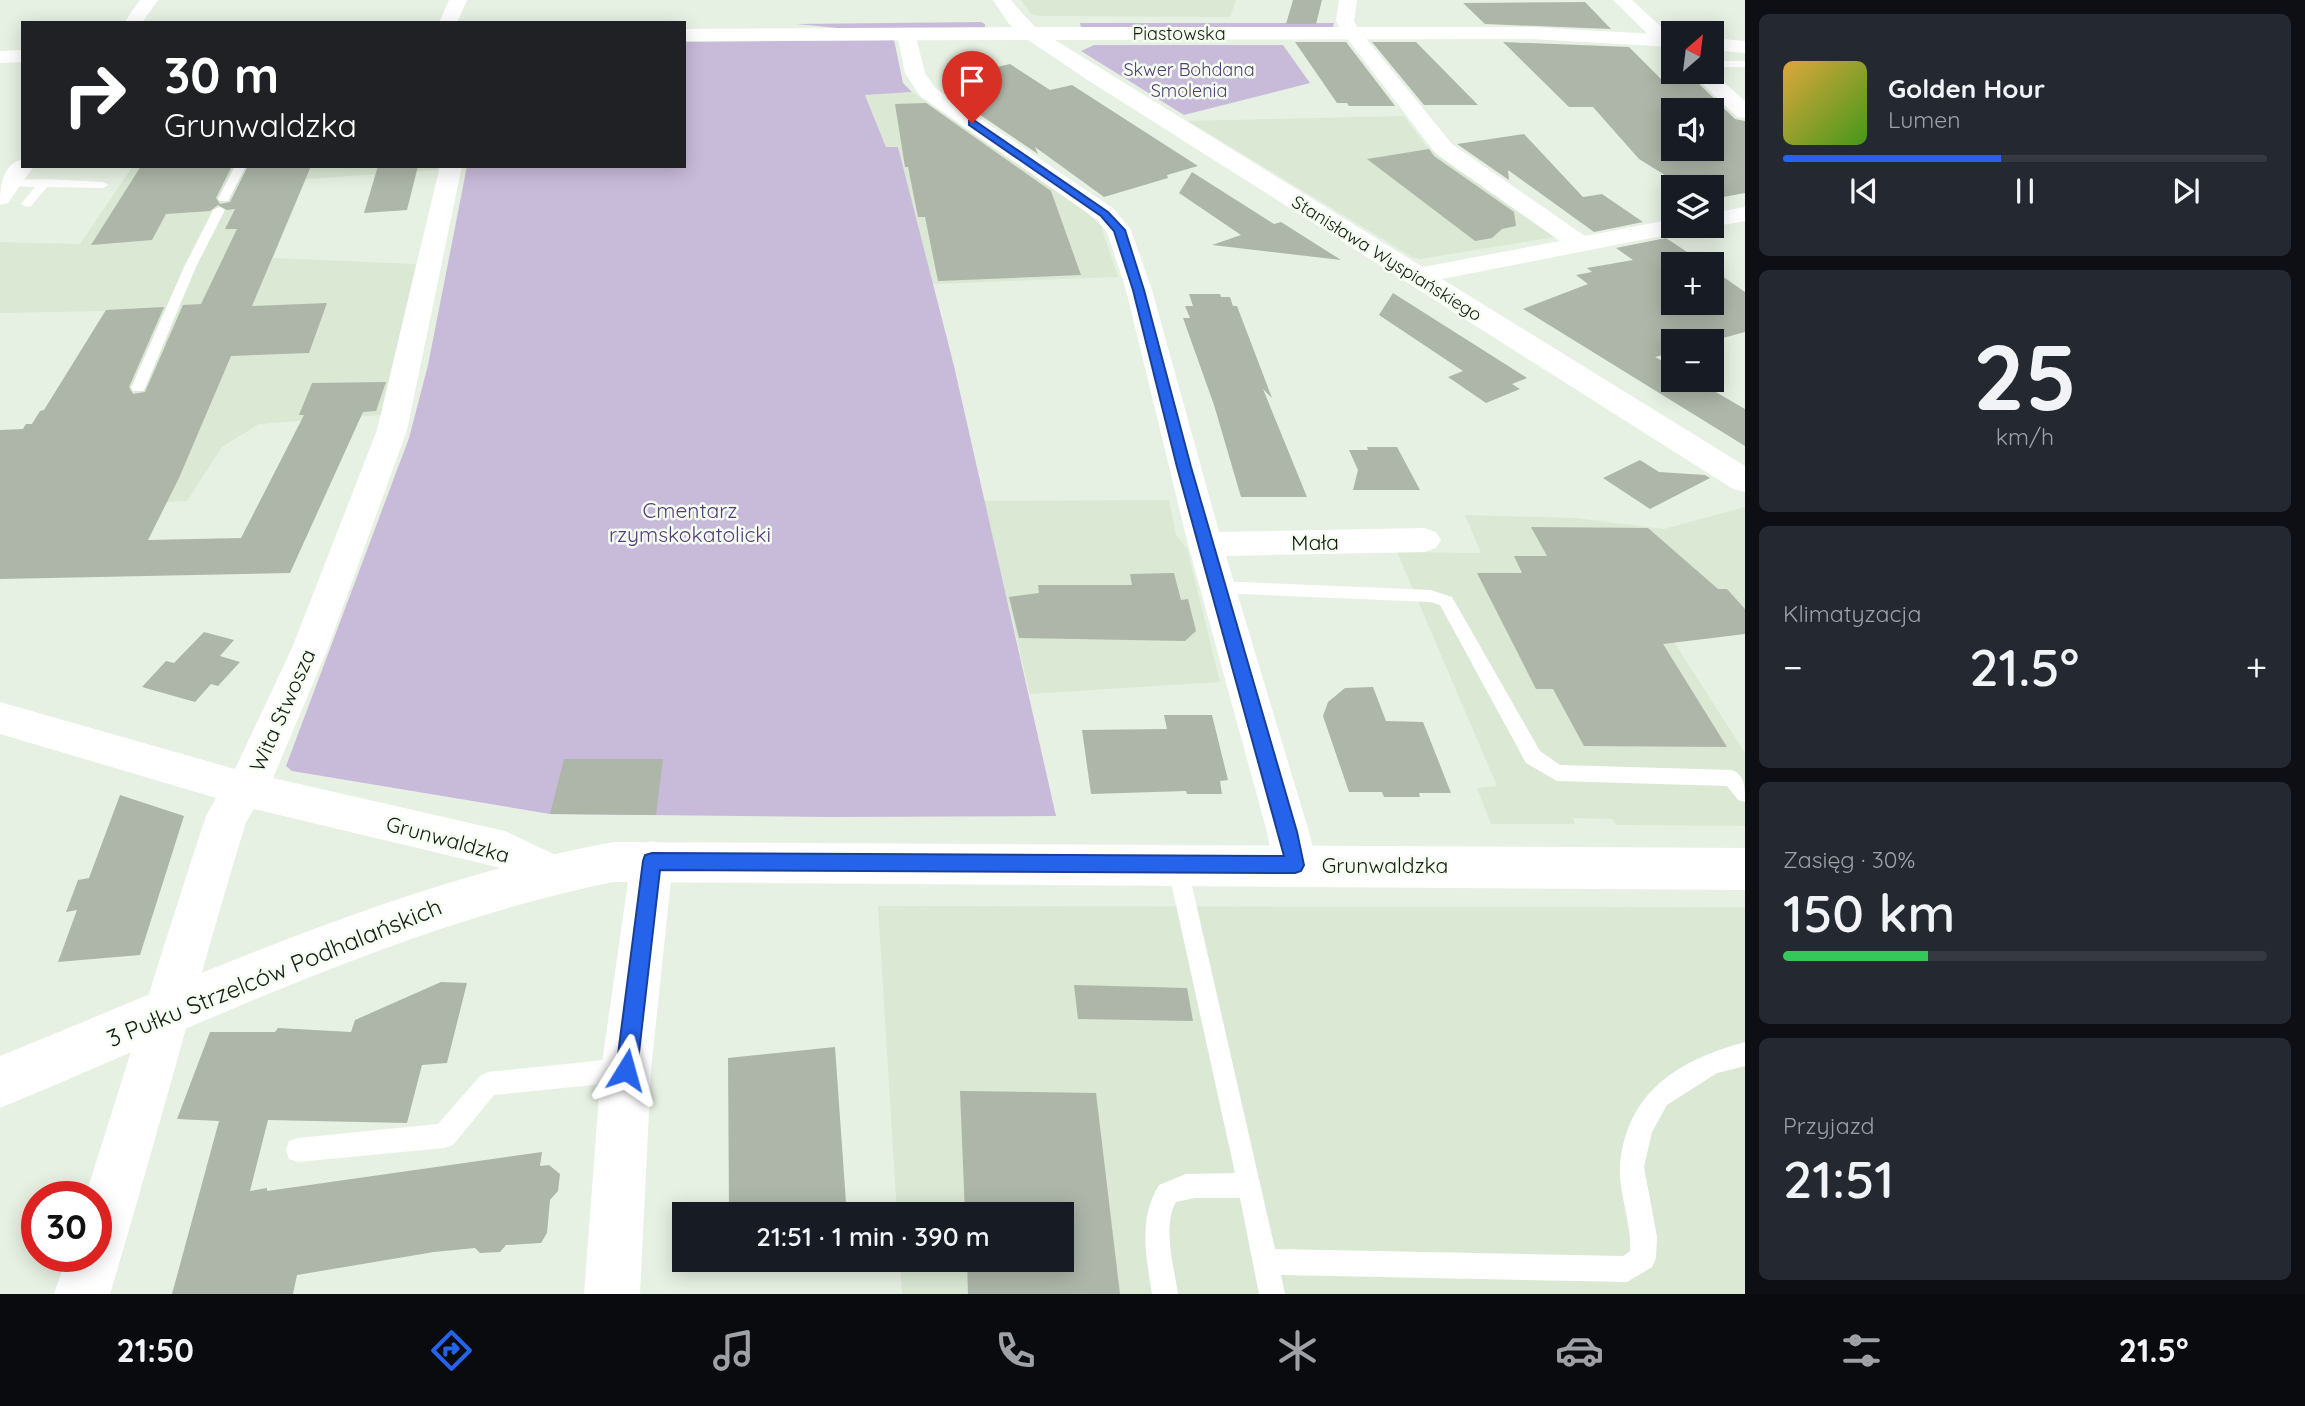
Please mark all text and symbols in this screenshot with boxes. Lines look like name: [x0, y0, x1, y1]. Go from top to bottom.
north arrow: [1661, 21, 1724, 84]
map controls: [1661, 21, 1724, 392]
street label: Piastowska: [1132, 22, 1226, 45]
text: 30 m: [164, 44, 279, 105]
icon: right: [49, 49, 140, 140]
pin: [942, 51, 1002, 123]
park label: Skwer Bohdana Smolenia: [1123, 58, 1255, 102]
icon: arrive: [953, 62, 991, 100]
text: Golden Hour: [1888, 72, 2045, 105]
button: sound: [1661, 98, 1724, 161]
text: Grunwaldzka: [164, 105, 357, 145]
text: Lumen: [1888, 105, 1961, 134]
icon: previous: [1845, 172, 1883, 210]
icon: pause: [2006, 172, 2044, 210]
icon: next: [2167, 172, 2205, 210]
button: layers: [1661, 175, 1724, 238]
street label: Stanisława Wyspiańskiego: [1288, 190, 1486, 326]
button: +: [1661, 252, 1724, 315]
text: 25: [1973, 319, 2077, 433]
button: −: [1661, 329, 1724, 392]
text: km/h: [1996, 422, 2054, 451]
park label: Cmentarz rzymskokatolicki: [609, 497, 771, 547]
street label: Mała: [1291, 529, 1339, 555]
text: Klimatyzacja: [1783, 599, 1922, 628]
text: 21.5°: [1969, 634, 2079, 699]
text: −: [1783, 643, 1803, 691]
text: +: [2246, 643, 2267, 691]
street label: Wita Stwosza: [243, 645, 321, 775]
street label: Grunwaldzka: [383, 810, 513, 868]
text: Zasięg · 30%: [1783, 845, 1915, 874]
street label: Grunwaldzka: [1322, 852, 1448, 878]
text: 150 km: [1783, 880, 1955, 945]
street label: 3 Pułku Strzelców Podhalańskich: [102, 891, 446, 1053]
position arrow: [589, 1033, 663, 1107]
text: Przyjazd: [1783, 1111, 1875, 1140]
text: 21:51: [1783, 1146, 1894, 1211]
speed limit sign: 30: [21, 1181, 112, 1272]
text: 21:51 · 1 min · 390 m: [756, 1220, 990, 1253]
icon: directions: [427, 1326, 476, 1375]
icon: music: [709, 1326, 758, 1375]
icon: phone: [991, 1326, 1040, 1375]
icon: climate: [1273, 1326, 1322, 1375]
icon: car: [1555, 1326, 1604, 1375]
icon: filters: [1837, 1326, 1886, 1375]
text: 21:50: [116, 1330, 194, 1370]
text: 21.5°: [2119, 1330, 2189, 1370]

